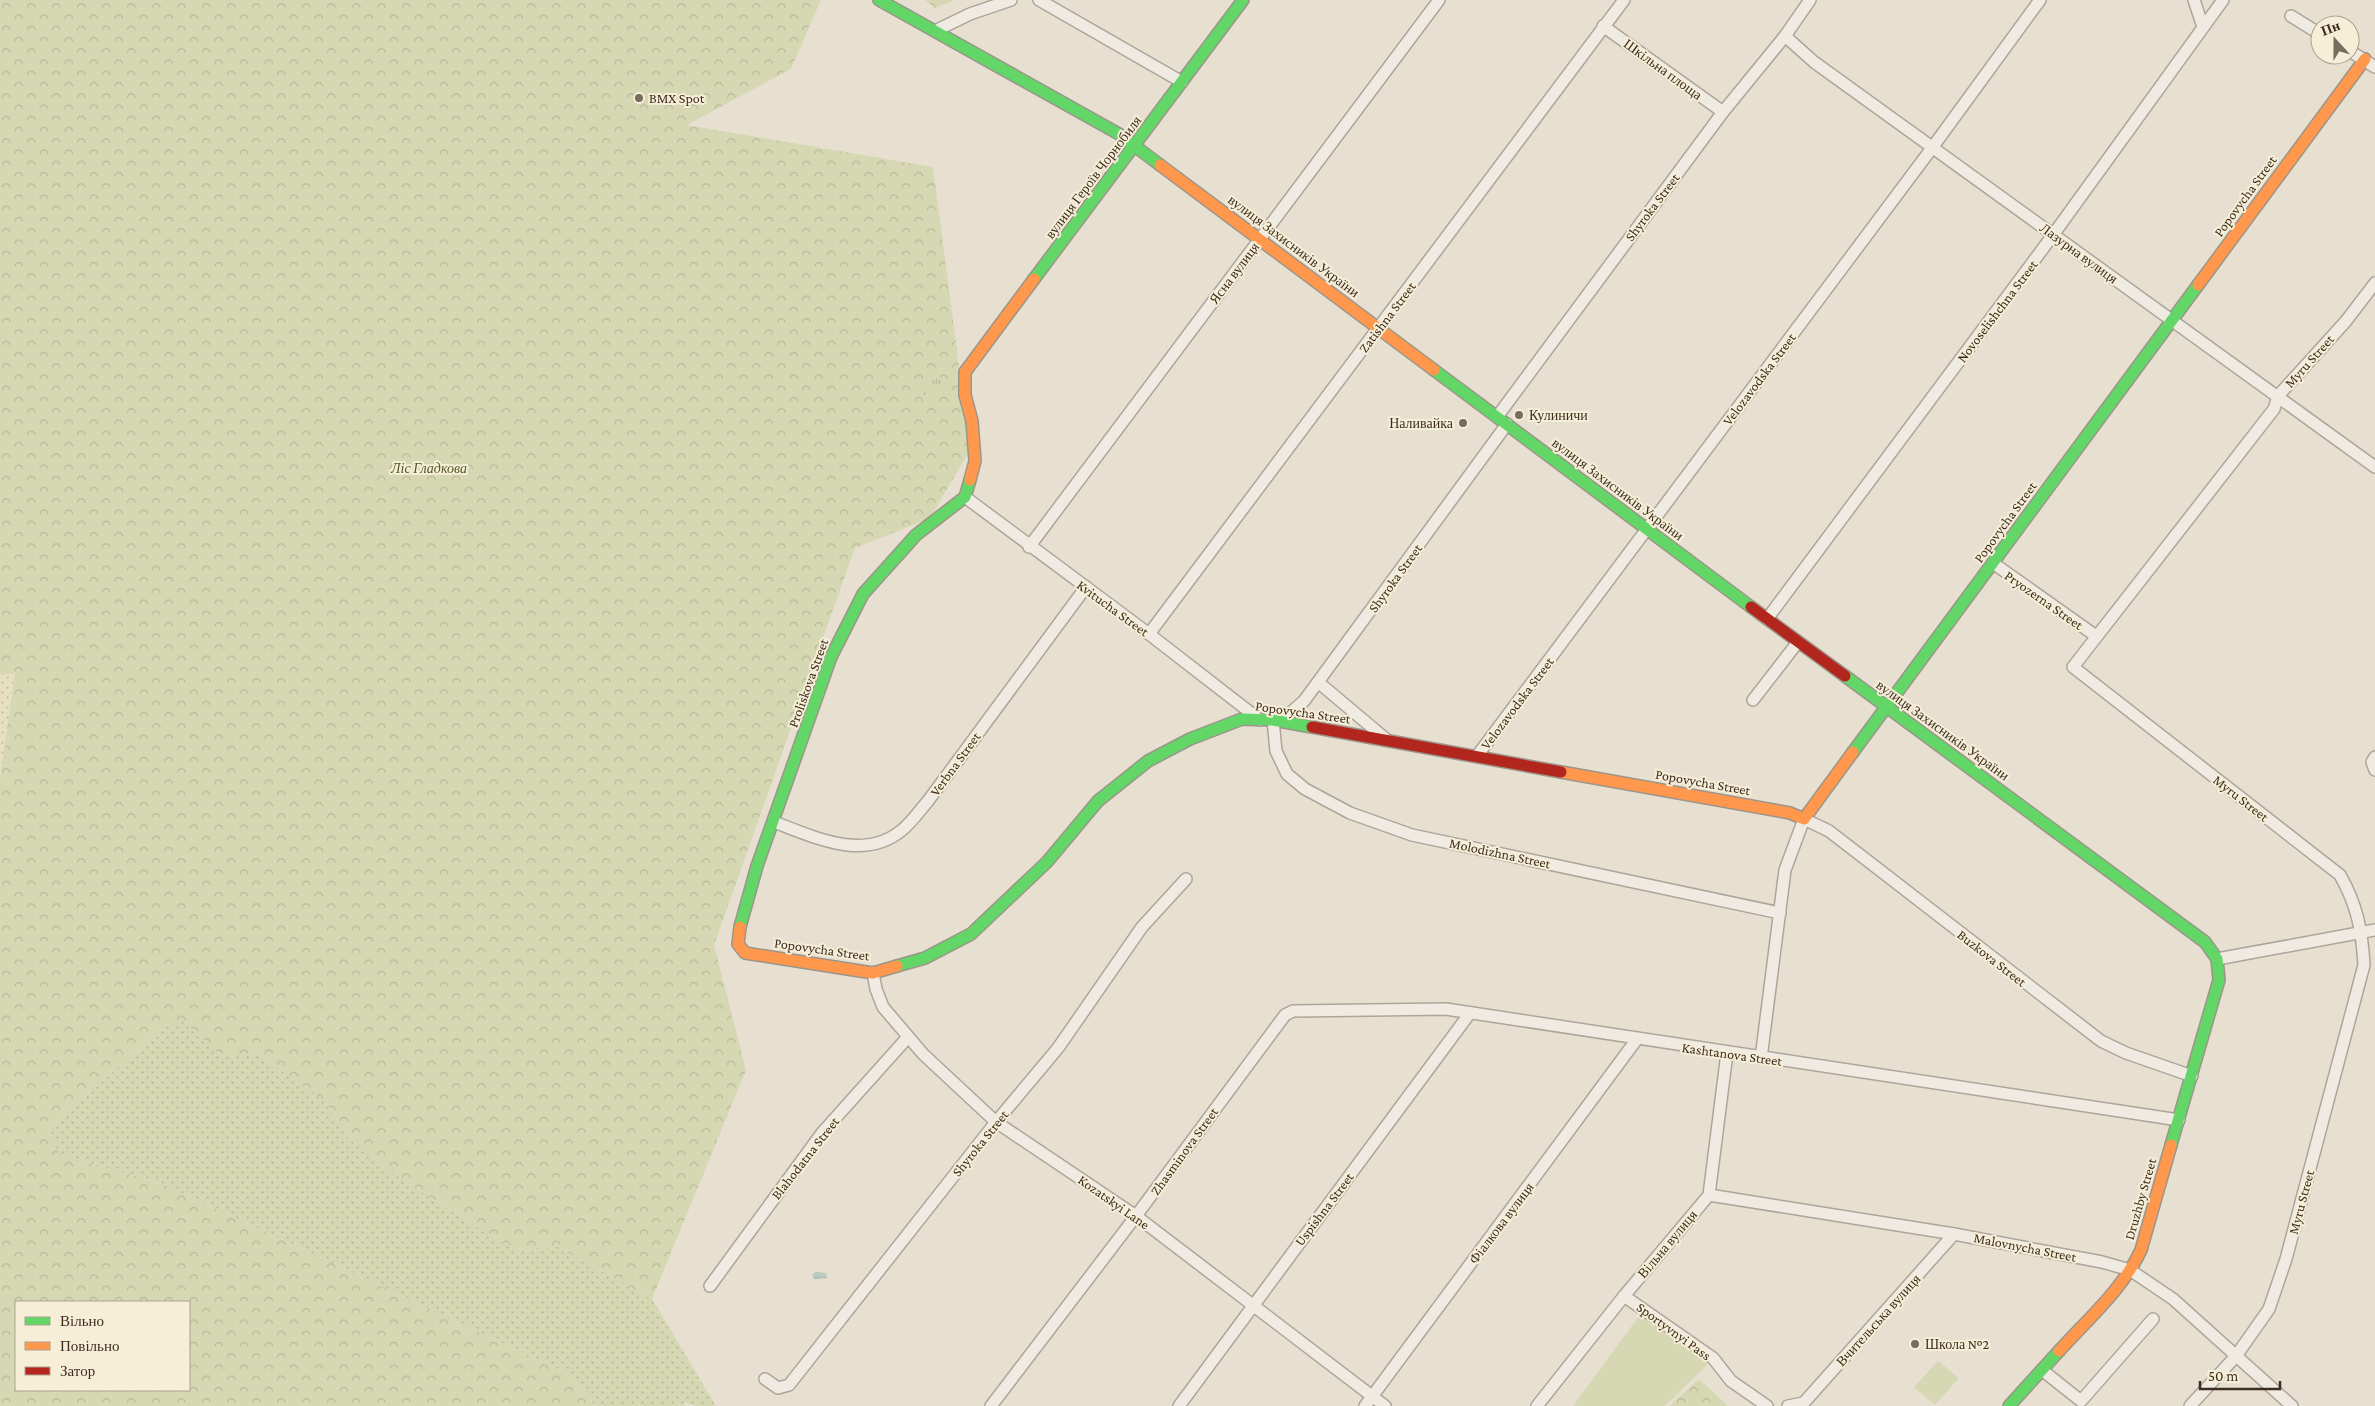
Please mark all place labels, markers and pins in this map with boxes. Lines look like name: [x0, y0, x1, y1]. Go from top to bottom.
place label: BMX Spot: [649, 90, 705, 106]
marker: BMX Spot: [633, 92, 645, 104]
place label: Кулиничи: [1529, 407, 1588, 423]
marker: Кулиничи: [1513, 409, 1525, 421]
place label: Наливайка: [1389, 415, 1454, 431]
marker: Наливайка: [1457, 417, 1469, 429]
place label: Школа №2: [1925, 1336, 1990, 1352]
marker: Школа №2: [1909, 1338, 1921, 1350]

